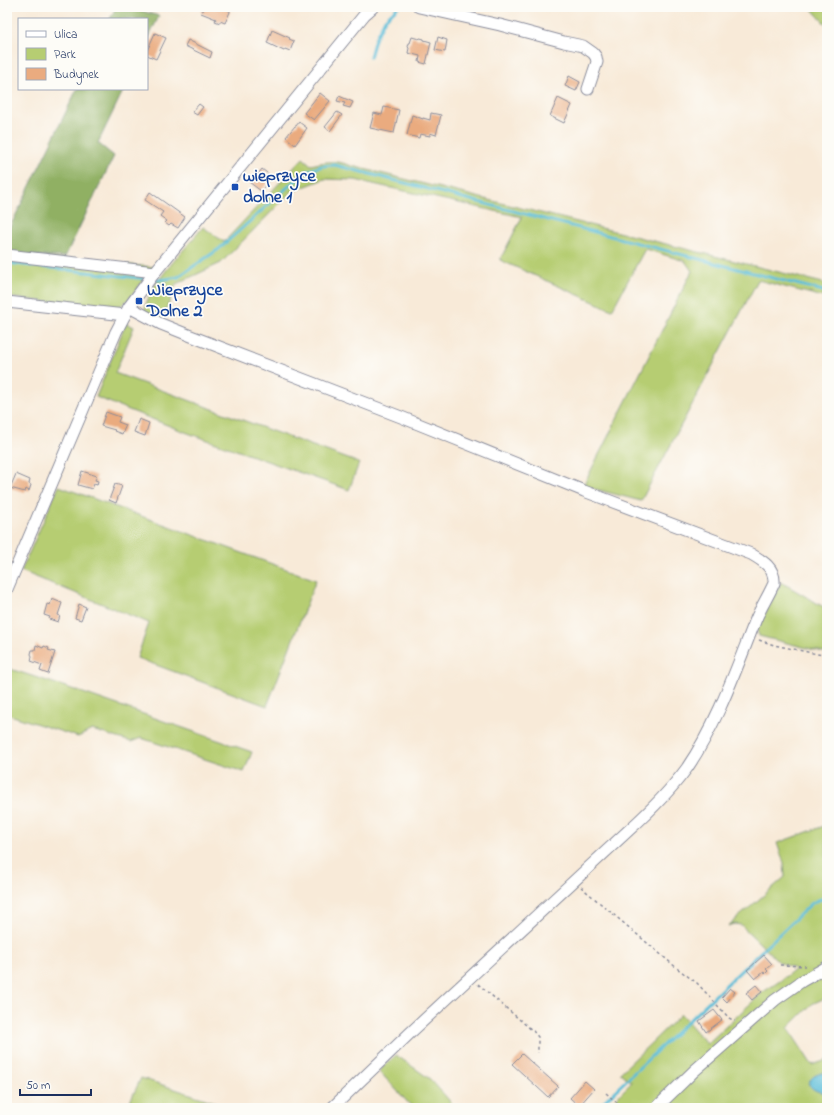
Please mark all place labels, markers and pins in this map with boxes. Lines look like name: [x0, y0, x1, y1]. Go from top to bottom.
place label: wieprzyce dolne 1: [243, 164, 317, 211]
marker: wieprzyce dolne 1: [230, 182, 240, 192]
place label: Wieprzyce Dolne 2: [146, 278, 224, 325]
marker: Wieprzyce Dolne 2: [134, 296, 144, 306]

